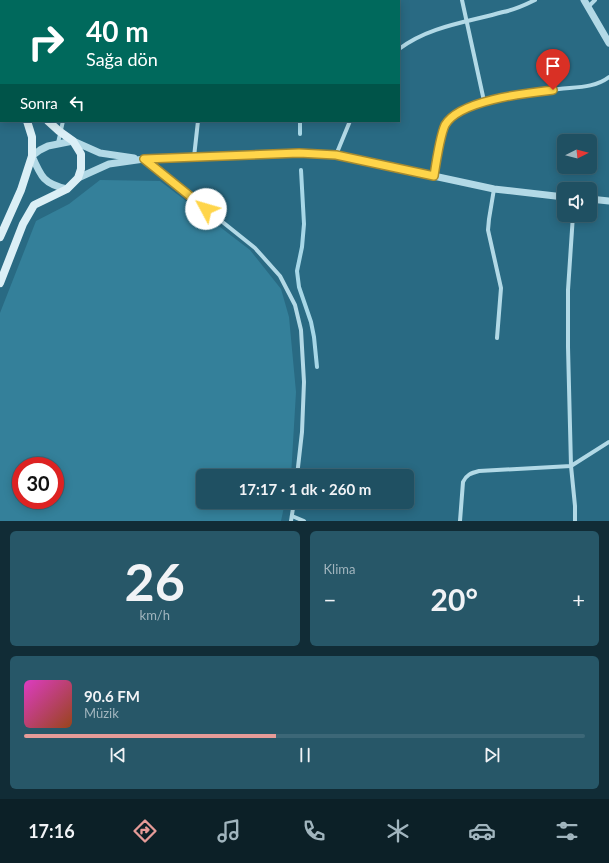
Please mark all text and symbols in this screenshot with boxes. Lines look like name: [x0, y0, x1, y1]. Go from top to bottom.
text: 40 m: [86, 14, 149, 48]
icon: right: [20, 16, 72, 68]
text: Sağa dön: [86, 48, 158, 70]
pin: [536, 49, 570, 90]
icon: arrive: [542, 55, 564, 77]
icon: left: [66, 92, 88, 114]
text: Sonra: [20, 94, 58, 112]
north arrow: [557, 134, 597, 174]
map controls: [557, 134, 597, 222]
button: sound: [557, 182, 597, 222]
position arrow: [185, 188, 227, 230]
speed limit sign: 30: [12, 457, 64, 509]
text: 17:17 · 1 dk · 260 m: [239, 480, 371, 498]
text: 26: [125, 550, 185, 612]
text: Klima: [324, 561, 355, 577]
text: 20°: [431, 581, 478, 617]
text: −: [324, 586, 336, 613]
text: +: [572, 586, 585, 613]
text: km/h: [140, 607, 170, 623]
text: 90.6 FM: [84, 687, 140, 705]
text: Müzik: [84, 705, 119, 721]
icon: previous: [107, 744, 129, 766]
icon: pause: [294, 744, 316, 766]
icon: next: [481, 744, 503, 766]
icon: directions: [131, 817, 159, 845]
icon: music: [215, 817, 243, 845]
icon: phone: [300, 817, 328, 845]
icon: climate: [384, 817, 412, 845]
icon: car: [468, 817, 496, 845]
icon: filters: [553, 817, 581, 845]
text: 17:16: [28, 820, 75, 842]

